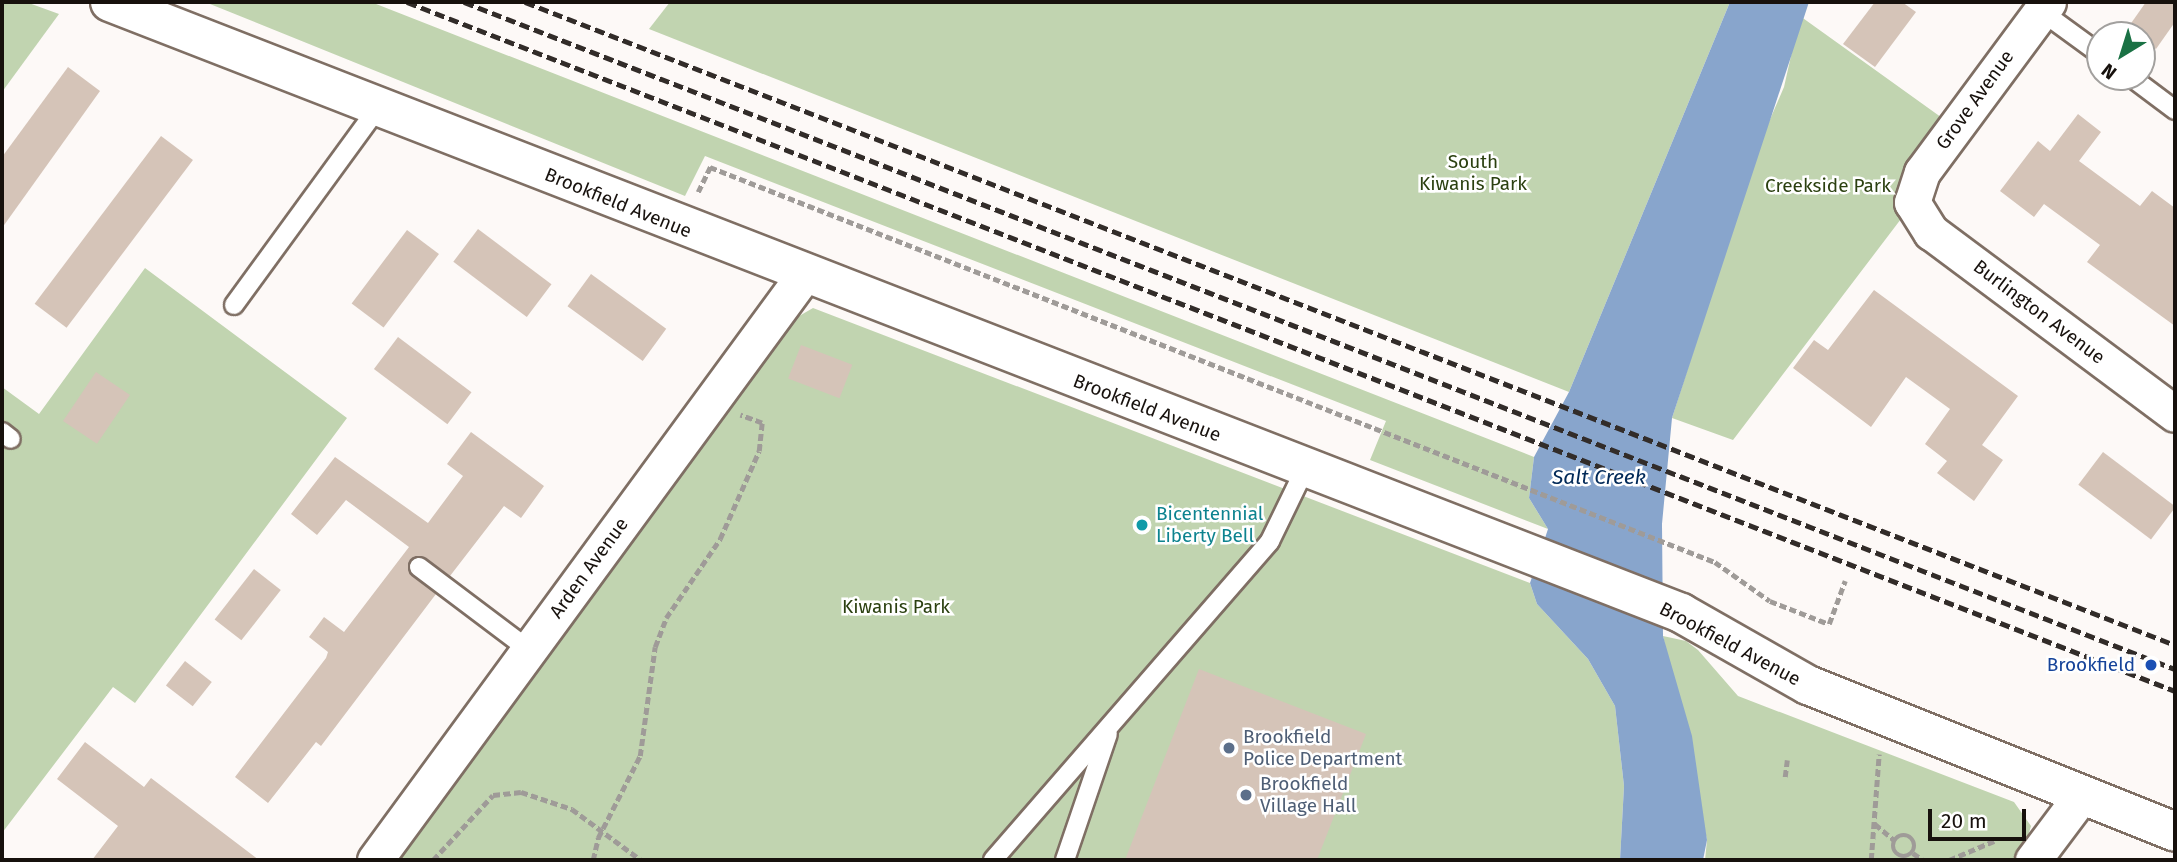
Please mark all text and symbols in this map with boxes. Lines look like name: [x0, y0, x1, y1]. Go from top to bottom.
north arrow: [2086, 21, 2156, 91]
street label: Grove Avenue: [1931, 46, 2019, 154]
text: N: [2097, 58, 2121, 84]
park label: South Kiwanis Park: [1419, 151, 1527, 195]
street label: Brookfield Avenue: [541, 163, 695, 243]
park label: Creekside Park: [1765, 175, 1891, 197]
street label: Burlington Avenue: [1969, 255, 2109, 369]
street label: Brookfield Avenue: [1070, 369, 1224, 447]
water label: Salt Creek: [1552, 464, 1646, 490]
place label: Bicentennial Liberty Bell: [1156, 503, 1263, 547]
street label: Arden Avenue: [545, 513, 633, 623]
marker: Bicentennial Liberty Bell: [1134, 517, 1150, 533]
park label: Kiwanis Park: [842, 596, 950, 618]
street label: Brookfield Avenue: [1656, 597, 1804, 691]
place label: Brookfield: [2047, 654, 2135, 676]
marker: Brookfield: [2141, 655, 2161, 675]
place label: Brookfield Police Department: [1243, 726, 1402, 770]
marker: Brookfield Police Department: [1221, 740, 1237, 756]
place label: Brookfield Village Hall: [1260, 773, 1356, 817]
marker: Brookfield Village Hall: [1238, 787, 1254, 803]
scale bar: [1932, 796, 2030, 840]
text: 20 m: [1941, 808, 1987, 834]

